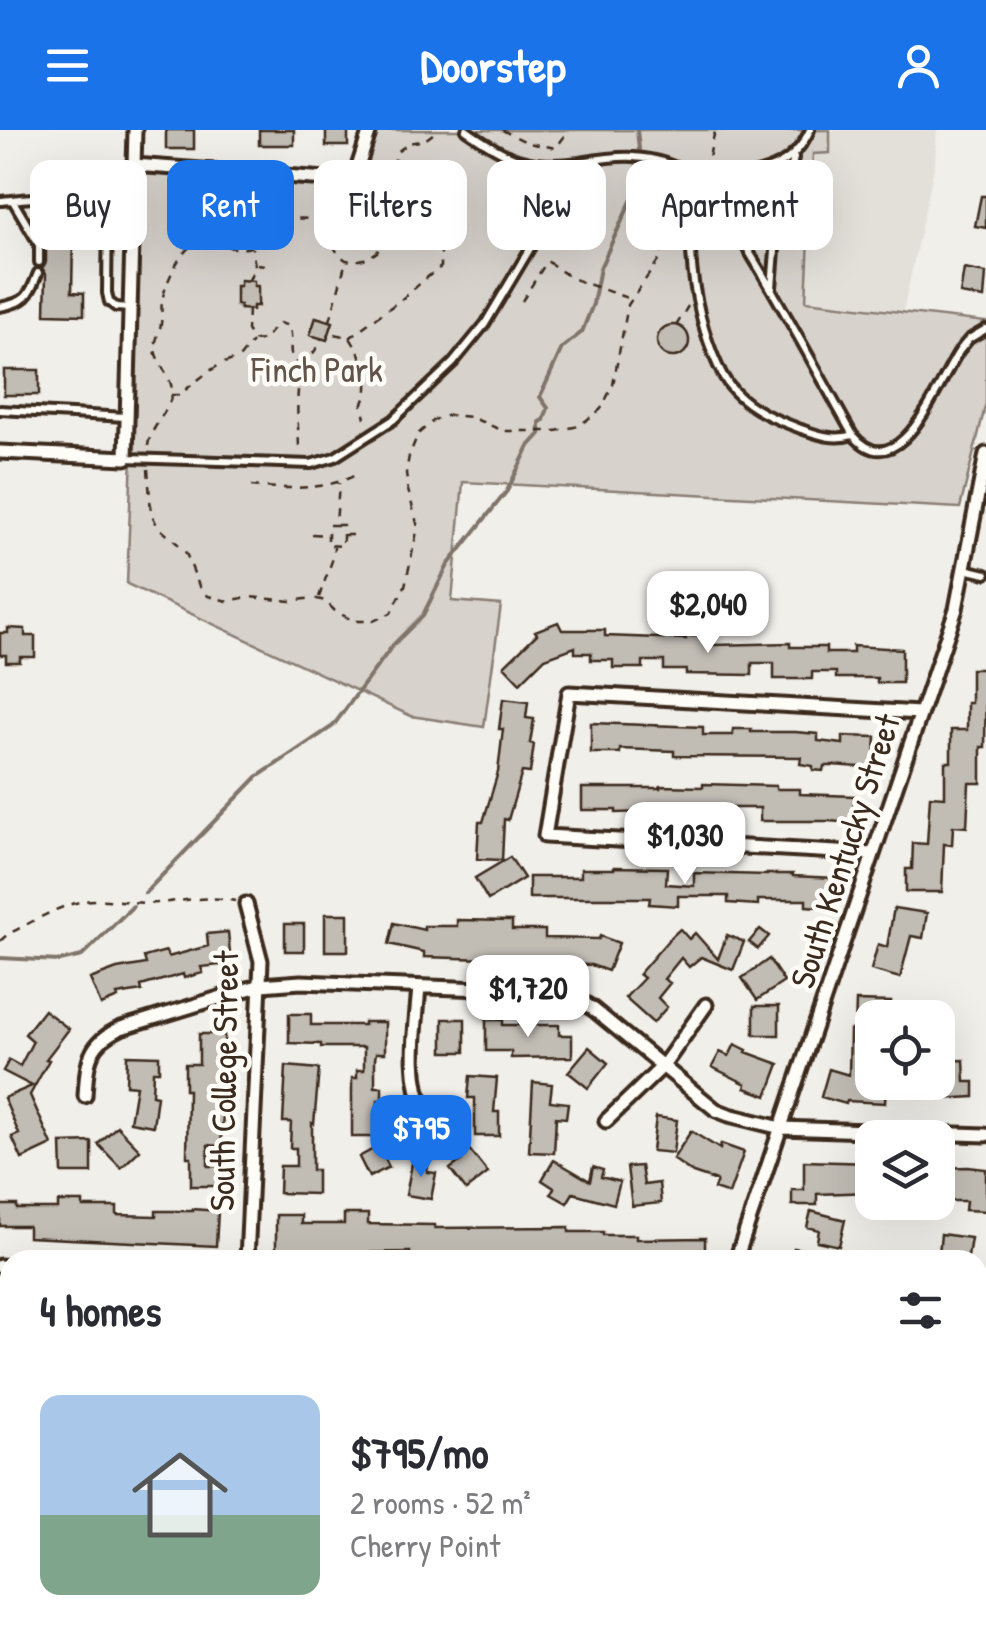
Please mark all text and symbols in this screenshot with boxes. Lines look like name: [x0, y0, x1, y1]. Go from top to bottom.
text: Doorstep: [421, 35, 565, 96]
icon: menu: [40, 38, 95, 93]
icon: person: [891, 38, 946, 93]
chip: Buy: [30, 160, 147, 250]
chip: Rent: [167, 160, 294, 250]
chip: Filters: [314, 160, 467, 250]
chip: New: [487, 160, 606, 250]
chip: Apartment: [626, 160, 833, 250]
park label: Finch Park: [250, 346, 383, 393]
pin: $2,040: [627, 571, 789, 656]
text: $2,040: [669, 582, 747, 625]
street label: South Kentucky Street: [778, 707, 911, 994]
pin: $1,030: [604, 802, 766, 887]
text: $1,030: [646, 813, 724, 856]
street label: South College Street: [198, 949, 249, 1212]
pin: $1,720: [447, 955, 609, 1040]
text: $1,720: [488, 966, 568, 1009]
map controls: [855, 1000, 955, 1220]
button: locate: [855, 1000, 955, 1100]
pin: $795: [362, 1095, 480, 1180]
text: $795: [392, 1106, 450, 1149]
button: layers: [855, 1120, 955, 1220]
text: 4 homes: [40, 1282, 161, 1339]
icon: filters: [893, 1283, 948, 1338]
text: $795/mo: [350, 1424, 489, 1481]
icon: home: [120, 1435, 240, 1555]
text: 2 rooms · 52 m²: [350, 1481, 531, 1524]
text: Cherry Point: [350, 1524, 500, 1567]

